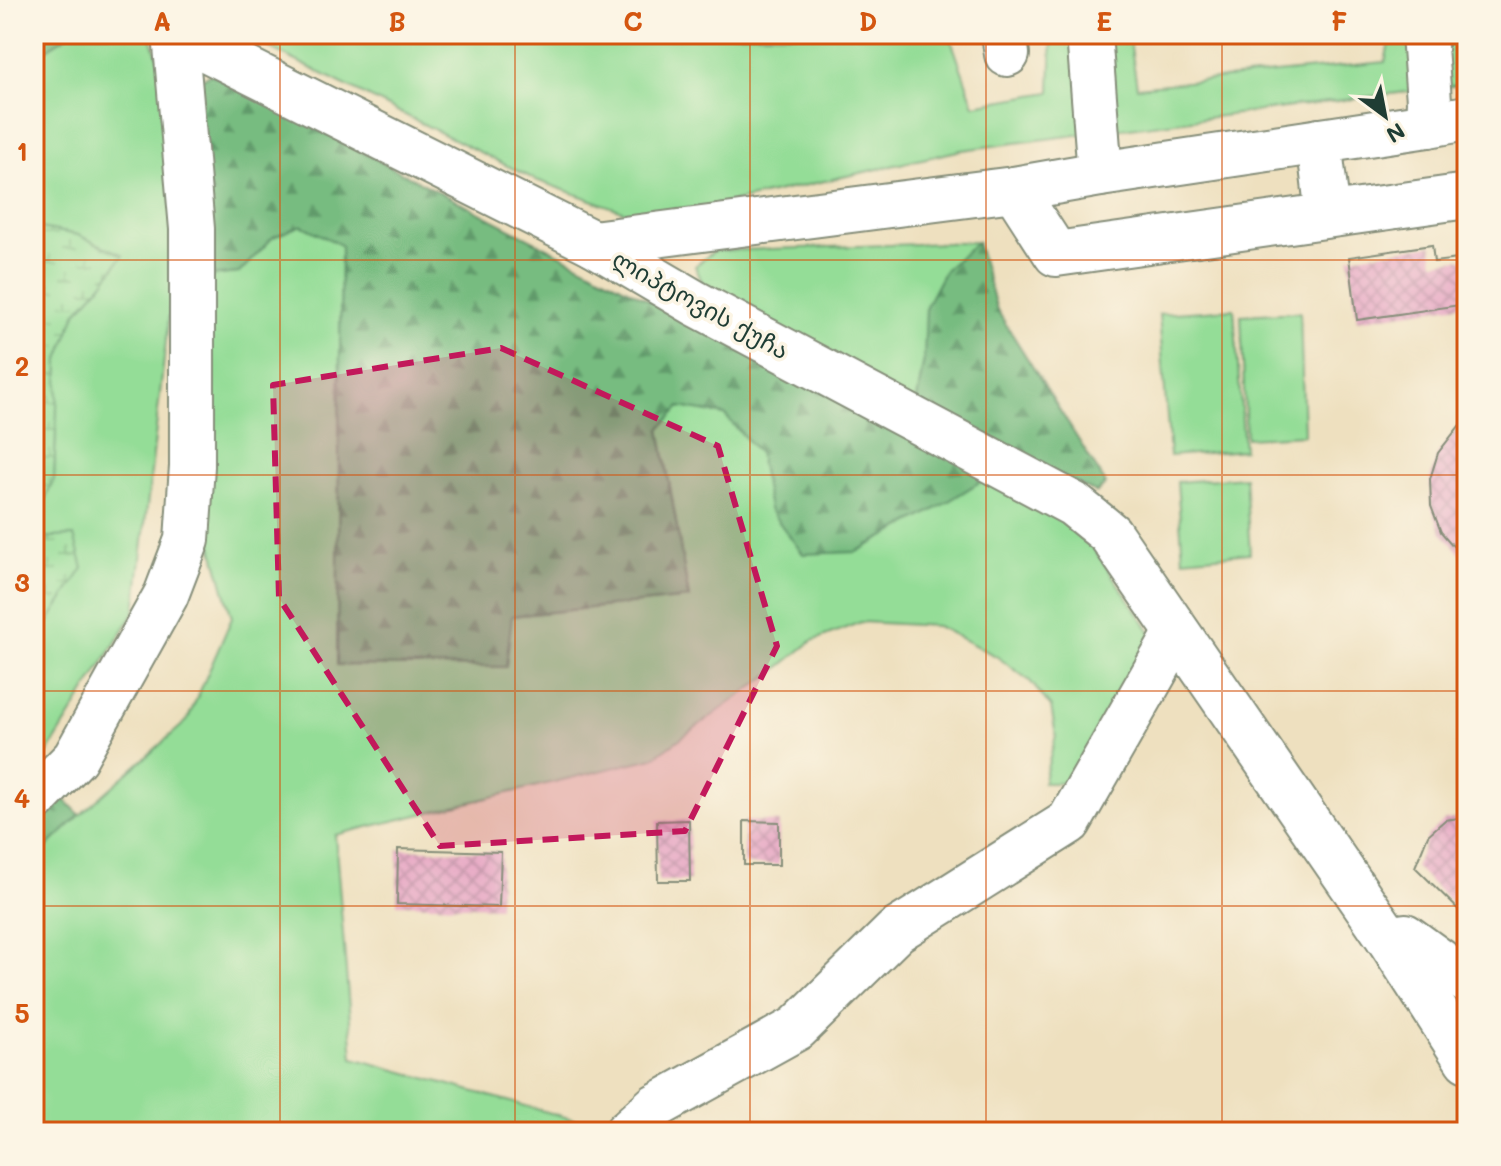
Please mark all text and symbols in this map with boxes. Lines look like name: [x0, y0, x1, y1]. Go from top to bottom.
text: A: [153, 4, 171, 38]
text: B: [388, 4, 406, 38]
text: C: [623, 4, 643, 38]
text: D: [859, 4, 877, 38]
text: E: [1096, 4, 1112, 38]
text: F: [1331, 4, 1347, 38]
north arrow: [1345, 76, 1425, 156]
text: N: [1381, 117, 1411, 150]
text: 1: [16, 134, 28, 168]
street label: ლიპტოვის ქუჩა: [607, 243, 795, 365]
text: 2: [15, 349, 29, 383]
text: 3: [14, 565, 30, 599]
text: 4: [14, 781, 30, 815]
text: 5: [14, 996, 30, 1030]

